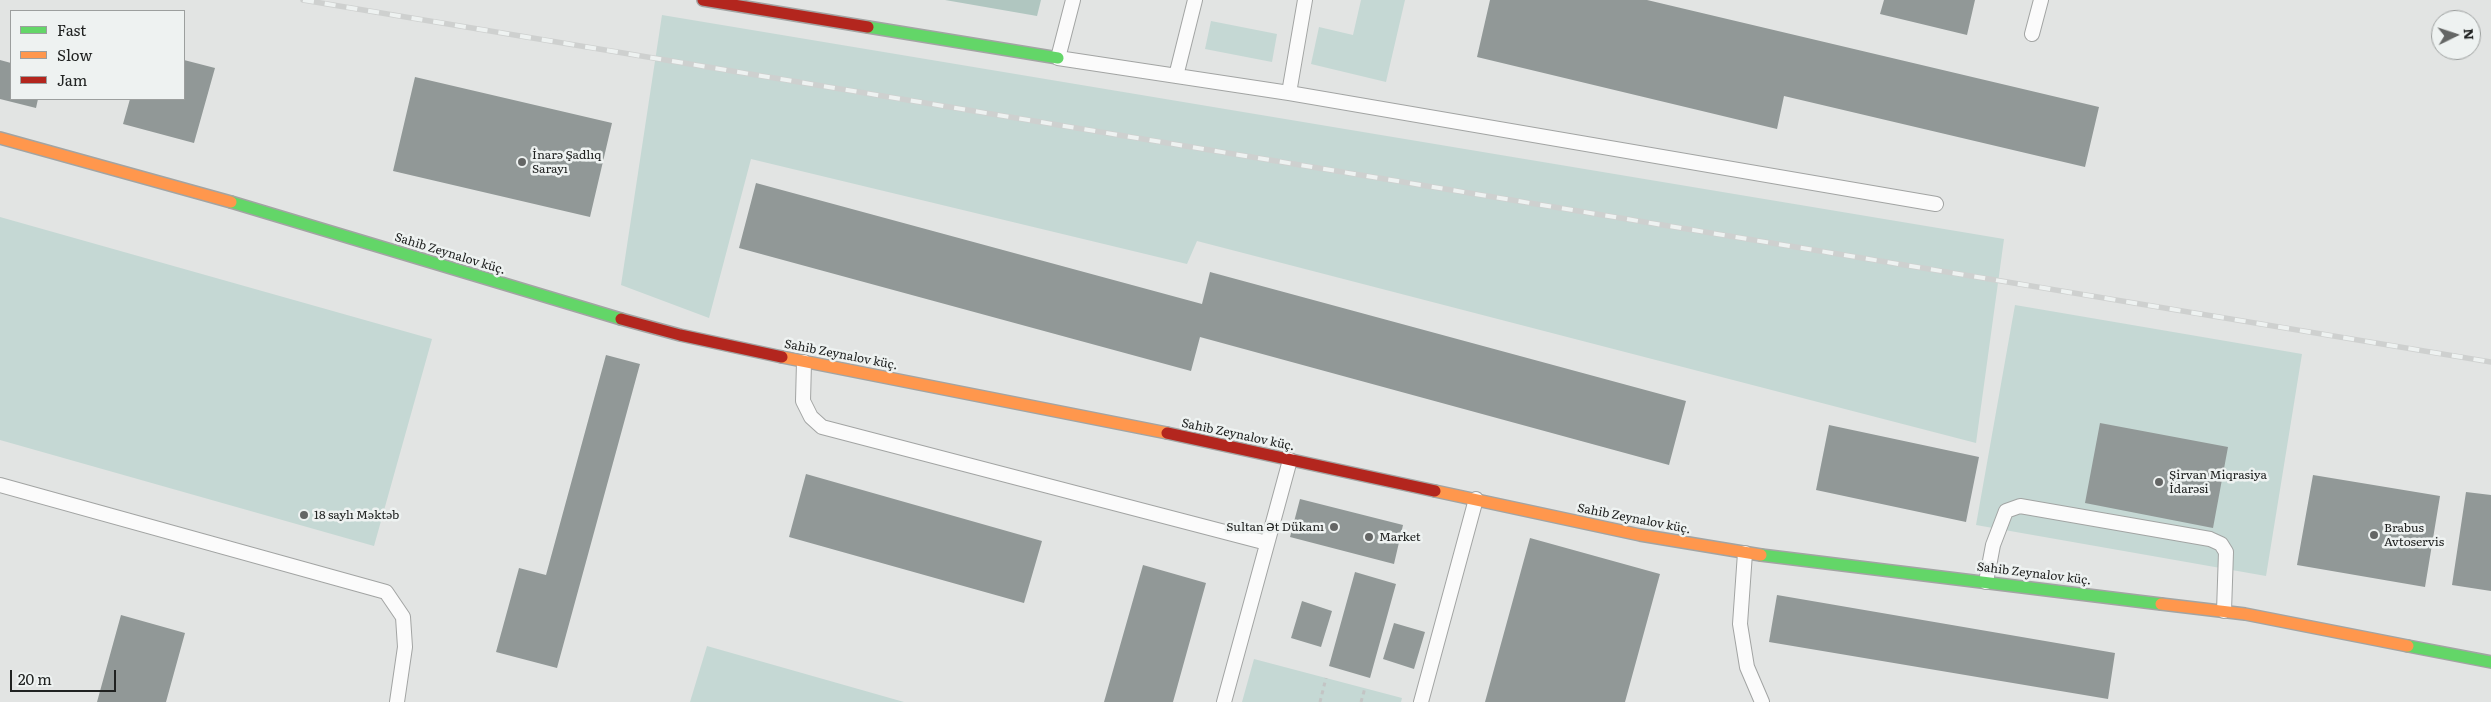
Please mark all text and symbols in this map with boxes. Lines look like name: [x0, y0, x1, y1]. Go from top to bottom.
legend: [10, 10, 185, 100]
north arrow: [2431, 10, 2481, 60]
text: Fast: [57, 18, 86, 41]
text: N: [2460, 27, 2480, 41]
text: Slow: [57, 43, 92, 66]
text: Jam: [57, 68, 87, 91]
place label: İnarə Şadlıq Sarayı: [532, 148, 601, 176]
marker: İnarə Şadlıq Sarayı: [516, 156, 528, 168]
street label: Sahib Zeynalov küç.: [393, 230, 507, 278]
street label: Sahib Zeynalov küç.: [783, 337, 899, 373]
street label: Sahib Zeynalov küç.: [1180, 416, 1296, 454]
place label: Şirvan Miqrasiya İdarəsi: [2169, 468, 2267, 496]
marker: Şirvan Miqrasiya İdarəsi: [2153, 476, 2165, 488]
street label: Sahib Zeynalov küç.: [1576, 501, 1692, 537]
place label: 18 saylı Məktəb: [314, 508, 399, 522]
marker: 18 saylı Məktəb: [298, 509, 310, 521]
place label: Sultan Ət Dükanı: [1226, 520, 1324, 534]
marker: Sultan Ət Dükanı: [1328, 521, 1340, 533]
place label: Brabus Avtoservis: [2384, 521, 2444, 549]
marker: Brabus Avtoservis: [2368, 529, 2380, 541]
place label: Market: [1379, 530, 1421, 544]
marker: Market: [1363, 531, 1375, 543]
street label: Sahib Zeynalov küç.: [1976, 560, 2092, 588]
scale bar: [12, 660, 119, 692]
text: 20 m: [18, 667, 52, 690]

